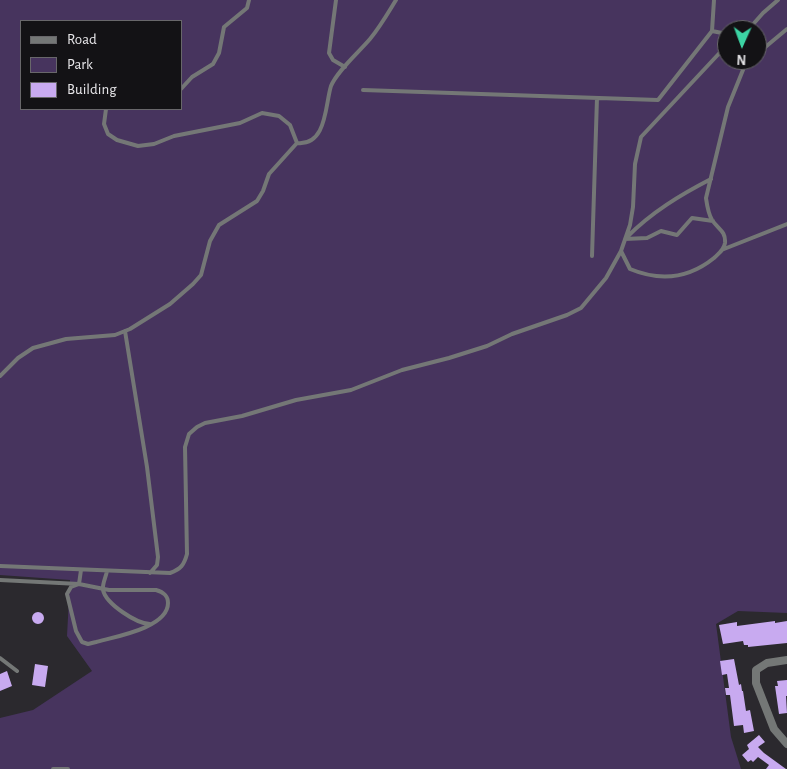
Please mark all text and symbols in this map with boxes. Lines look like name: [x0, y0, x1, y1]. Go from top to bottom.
legend: [20, 20, 182, 110]
north arrow: [717, 20, 767, 70]
text: Road: [67, 32, 97, 47]
text: N: [736, 52, 747, 66]
text: Park: [67, 57, 93, 72]
text: Building: [67, 82, 117, 97]

